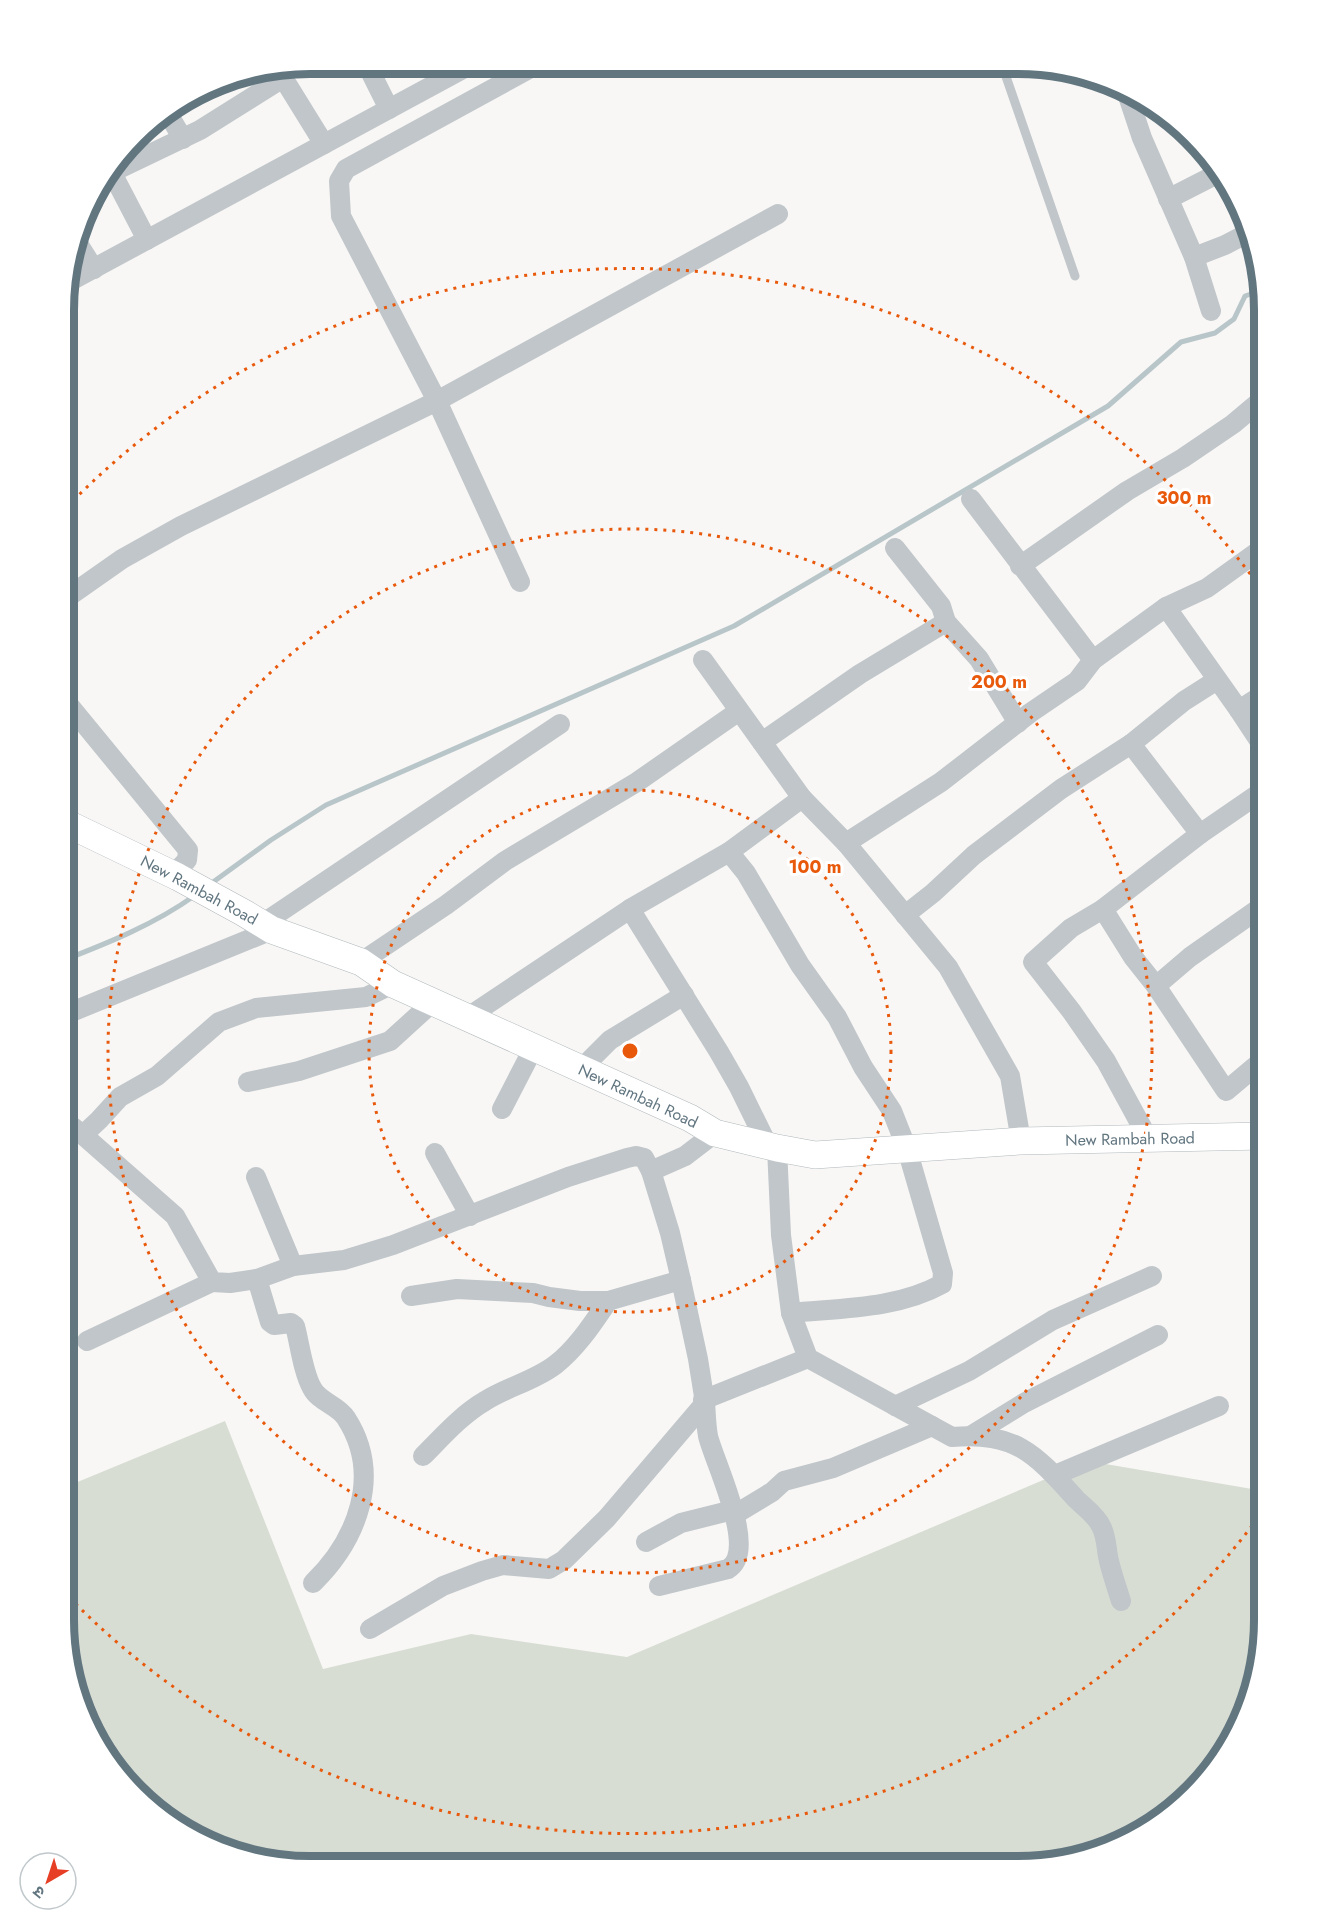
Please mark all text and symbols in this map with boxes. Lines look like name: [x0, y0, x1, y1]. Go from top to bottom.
text: 300 m: [1156, 485, 1212, 511]
text: 200 m: [971, 669, 1027, 695]
street label: New Rambah Road: [136, 849, 262, 931]
text: 100 m: [788, 854, 842, 880]
centre of rings: [620, 1041, 640, 1061]
street label: New Rambah Road: [574, 1058, 702, 1134]
street label: New Rambah Road: [1065, 1126, 1195, 1152]
north arrow: [18, 1851, 78, 1911]
text: उ: [28, 1880, 50, 1904]

